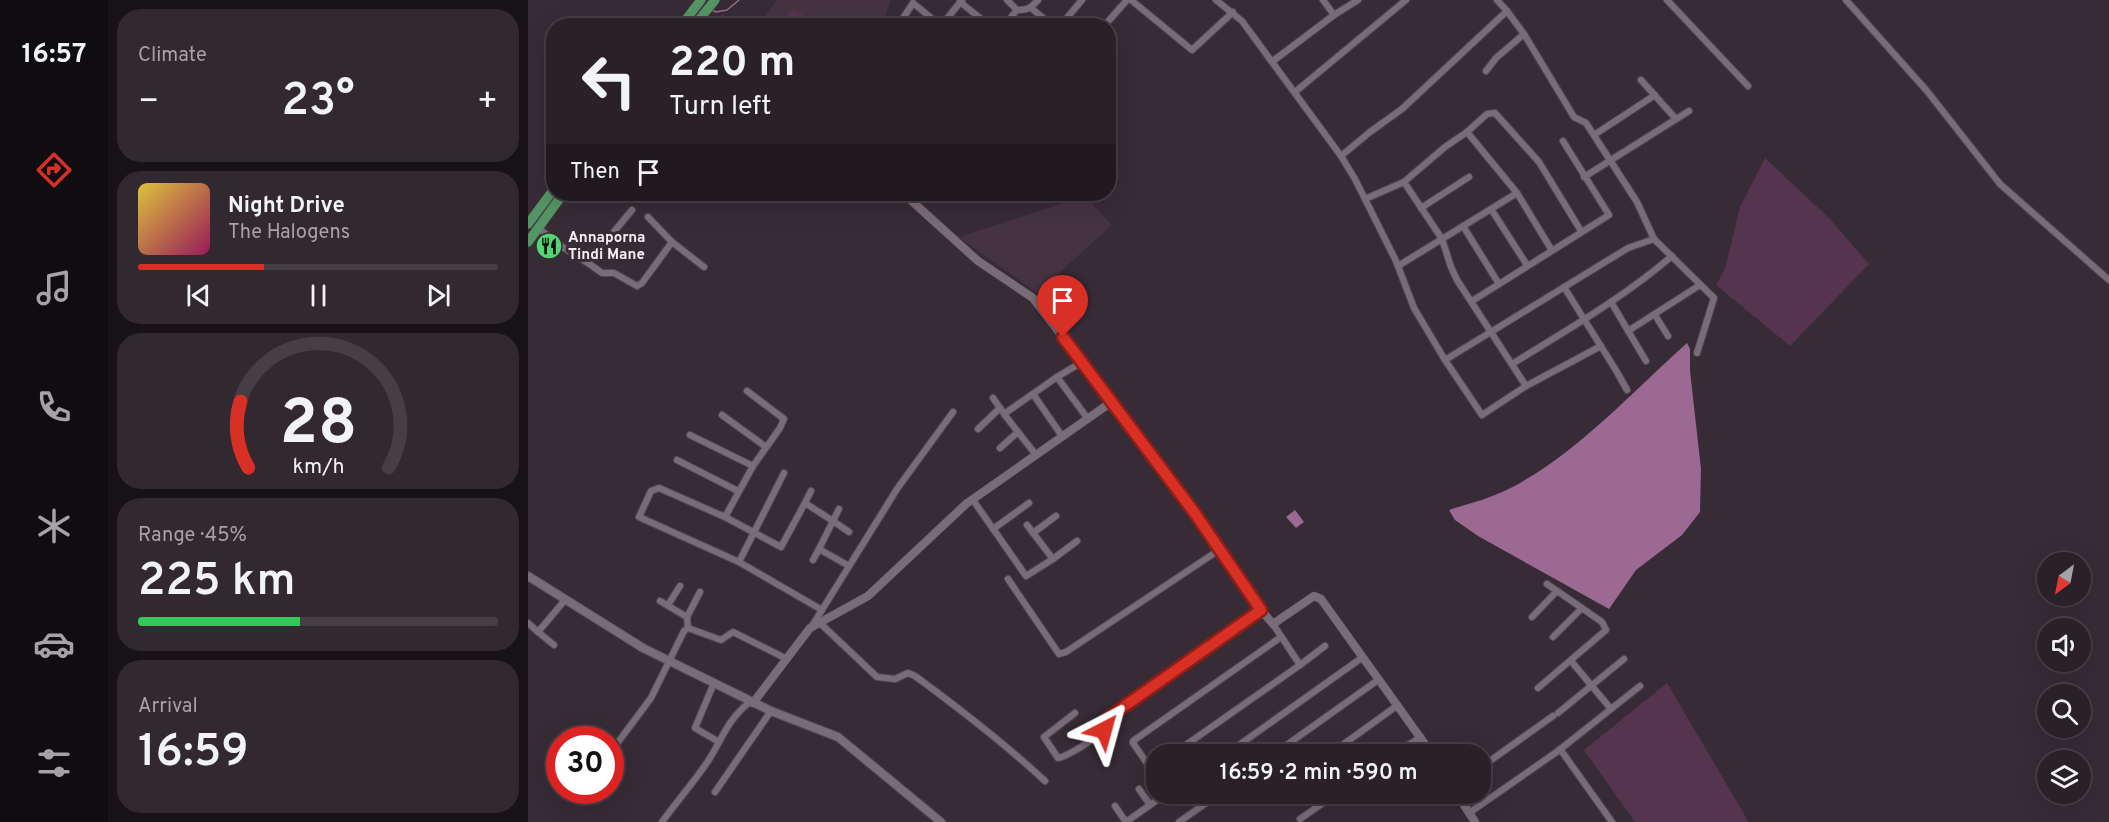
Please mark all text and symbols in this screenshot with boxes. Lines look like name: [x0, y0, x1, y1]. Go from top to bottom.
text: 16:57: [22, 38, 86, 72]
text: 220 m: [669, 38, 795, 91]
icon: left: [570, 42, 648, 120]
text: Climate: [138, 43, 207, 69]
text: 23°: [281, 74, 355, 131]
text: −: [138, 82, 159, 124]
text: +: [477, 82, 498, 124]
text: Turn left: [669, 90, 771, 124]
icon: directions: [33, 149, 75, 191]
icon: arrive: [632, 156, 665, 189]
text: Then: [570, 159, 620, 186]
text: Night Drive: [228, 193, 345, 220]
text: The Halogens: [228, 220, 350, 246]
place label: Annaporna Tindi Mane: [568, 229, 645, 265]
restaurant icon: Annaporna Tindi Mane: [534, 231, 564, 261]
icon: music: [33, 267, 75, 309]
pin: [1037, 275, 1088, 337]
icon: previous: [182, 279, 215, 312]
icon: pause: [302, 279, 335, 312]
icon: next: [422, 279, 455, 312]
icon: arrive: [1046, 284, 1079, 317]
icon: phone: [33, 386, 75, 428]
text: 28: [279, 387, 357, 466]
text: km/h: [292, 454, 344, 481]
icon: climate: [33, 505, 75, 547]
text: Range · 45%: [138, 523, 247, 549]
north arrow: [2037, 552, 2091, 606]
map controls: [2037, 552, 2091, 804]
text: 225 km: [138, 554, 296, 611]
button: sound: [2037, 618, 2091, 672]
icon: car: [33, 623, 75, 665]
button: search: [2037, 684, 2091, 738]
text: Arrival: [138, 694, 198, 720]
position arrow: [1072, 698, 1136, 762]
text: 16:59: [138, 725, 249, 782]
speed limit sign: 30: [546, 726, 624, 804]
icon: filters: [33, 742, 75, 784]
button: layers: [2037, 750, 2091, 804]
text: 16:59 · 2 min · 590 m: [1220, 760, 1417, 787]

